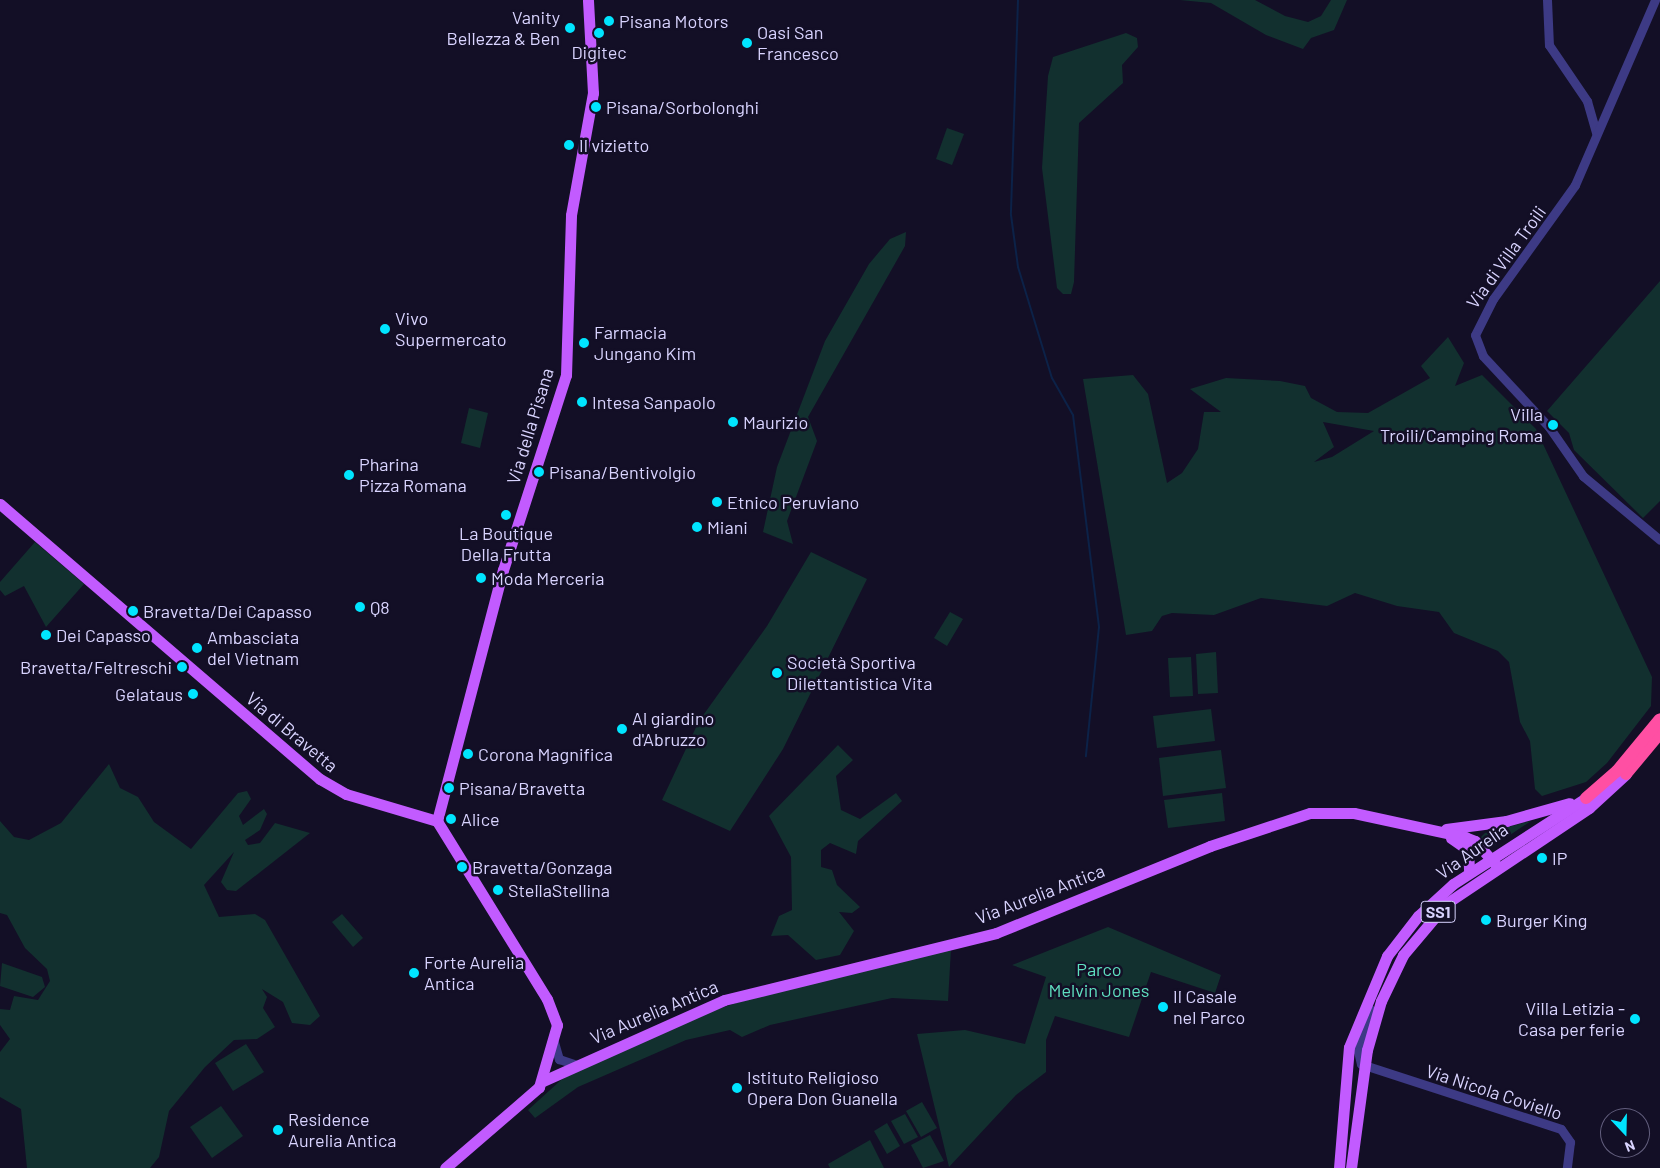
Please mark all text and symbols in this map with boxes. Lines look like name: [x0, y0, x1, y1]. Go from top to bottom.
place label: Vanity Bellezza & Ben: [446, 7, 560, 50]
place label: Pisana Motors: [619, 10, 728, 32]
marker: Pisana Motors: [603, 15, 615, 27]
marker: Vanity Bellezza & Ben: [564, 22, 576, 34]
place label: Oasi San Francesco: [757, 22, 839, 64]
marker: Digitec: [593, 27, 605, 39]
marker: Oasi San Francesco: [741, 37, 753, 49]
place label: Digitec: [571, 41, 627, 63]
place label: Pisana/Sorbolonghi: [606, 96, 759, 118]
marker: Pisana/Sorbolonghi: [590, 101, 602, 113]
place label: Il vizietto: [579, 134, 649, 156]
marker: Il vizietto: [563, 139, 575, 151]
street label: Via di Villa Troili: [1462, 202, 1550, 312]
place label: Vivo Supermercato: [395, 308, 507, 350]
place label: Farmacia Jungano Kim: [594, 322, 696, 364]
marker: Vivo Supermercato: [379, 323, 391, 335]
marker: Farmacia Jungano Kim: [578, 337, 590, 349]
street label: Via della Pisana: [502, 365, 558, 487]
place label: Intesa Sanpaolo: [592, 391, 716, 413]
marker: Intesa Sanpaolo: [576, 396, 588, 408]
place label: Villa Troili/Camping Roma: [1380, 404, 1543, 446]
place label: Maurizio: [743, 411, 808, 433]
marker: Maurizio: [727, 416, 739, 428]
marker: Villa Troili/Camping Roma: [1547, 419, 1559, 431]
place label: Pharina Pizza Romana: [359, 454, 467, 496]
place label: Pisana/Bentivolgio: [549, 461, 696, 483]
marker: Pisana/Bentivolgio: [533, 466, 545, 478]
marker: Pharina Pizza Romana: [343, 469, 355, 481]
place label: Etnico Peruviano: [727, 491, 859, 513]
marker: Etnico Peruviano: [711, 496, 723, 508]
marker: La Boutique Della Frutta: [500, 509, 512, 521]
place label: Miani: [707, 516, 748, 538]
marker: Miani: [691, 521, 703, 533]
place label: La Boutique Della Frutta: [459, 523, 553, 566]
place label: Moda Merceria: [491, 567, 604, 589]
marker: Moda Merceria: [475, 572, 487, 584]
place label: Q8: [370, 596, 390, 618]
place label: Bravetta/Dei Capasso: [143, 600, 312, 622]
marker: Q8: [354, 601, 366, 613]
marker: Bravetta/Dei Capasso: [127, 605, 139, 617]
place label: Dei Capasso: [56, 624, 151, 646]
place label: Ambasciata del Vietnam: [207, 627, 299, 670]
marker: Dei Capasso: [40, 629, 52, 641]
marker: Ambasciata del Vietnam: [191, 642, 203, 654]
place label: Società Sportiva Dilettantistica Vita: [787, 652, 932, 694]
place label: Bravetta/Feltreschi: [20, 656, 172, 678]
marker: Bravetta/Feltreschi: [176, 661, 188, 673]
marker: Società Sportiva Dilettantistica Vita: [771, 667, 783, 679]
place label: Gelataus: [115, 683, 183, 705]
street label: Via di Bravetta: [242, 687, 342, 777]
marker: Gelataus: [187, 688, 199, 700]
place label: Al giardino d'Abruzzo: [632, 708, 714, 751]
marker: Al giardino d'Abruzzo: [616, 723, 628, 735]
place label: Corona Magnifica: [478, 743, 613, 765]
marker: Corona Magnifica: [462, 748, 474, 760]
place label: Pisana/Bravetta: [459, 777, 585, 799]
marker: Pisana/Bravetta: [443, 782, 455, 794]
place label: Alice: [461, 808, 500, 830]
marker: Alice: [445, 813, 457, 825]
street label: Via Aurelia: [1432, 818, 1512, 884]
place label: IP: [1552, 847, 1567, 869]
marker: IP: [1536, 852, 1548, 864]
place label: Bravetta/Gonzaga: [472, 856, 613, 878]
street label: Via Aurelia Antica: [972, 859, 1108, 929]
marker: Bravetta/Gonzaga: [456, 861, 468, 873]
place label: StellaStellina: [508, 879, 610, 901]
marker: StellaStellina: [492, 884, 504, 896]
road number: SS1: [1420, 899, 1456, 926]
place label: Burger King: [1496, 909, 1587, 931]
marker: Burger King: [1480, 914, 1492, 926]
place label: Forte Aurelia Antica: [424, 952, 524, 994]
park label: Parco Melvin Jones: [1049, 959, 1149, 1002]
marker: Forte Aurelia Antica: [408, 967, 420, 979]
street label: Via Aurelia Antica: [587, 975, 721, 1049]
place label: Il Casale nel Parco: [1173, 986, 1245, 1028]
place label: Villa Letizia - Casa per ferie: [1518, 998, 1625, 1040]
marker: Il Casale nel Parco: [1157, 1001, 1169, 1013]
marker: Villa Letizia - Casa per ferie: [1629, 1013, 1641, 1025]
street label: Via Nicola Coviello: [1423, 1060, 1565, 1124]
place label: Istituto Religioso Opera Don Guanella: [747, 1067, 898, 1110]
marker: Istituto Religioso Opera Don Guanella: [731, 1082, 743, 1094]
north arrow: [1600, 1108, 1650, 1158]
place label: Residence Aurelia Antica: [288, 1109, 396, 1152]
marker: Residence Aurelia Antica: [272, 1124, 284, 1136]
text: N: [1623, 1137, 1638, 1156]

